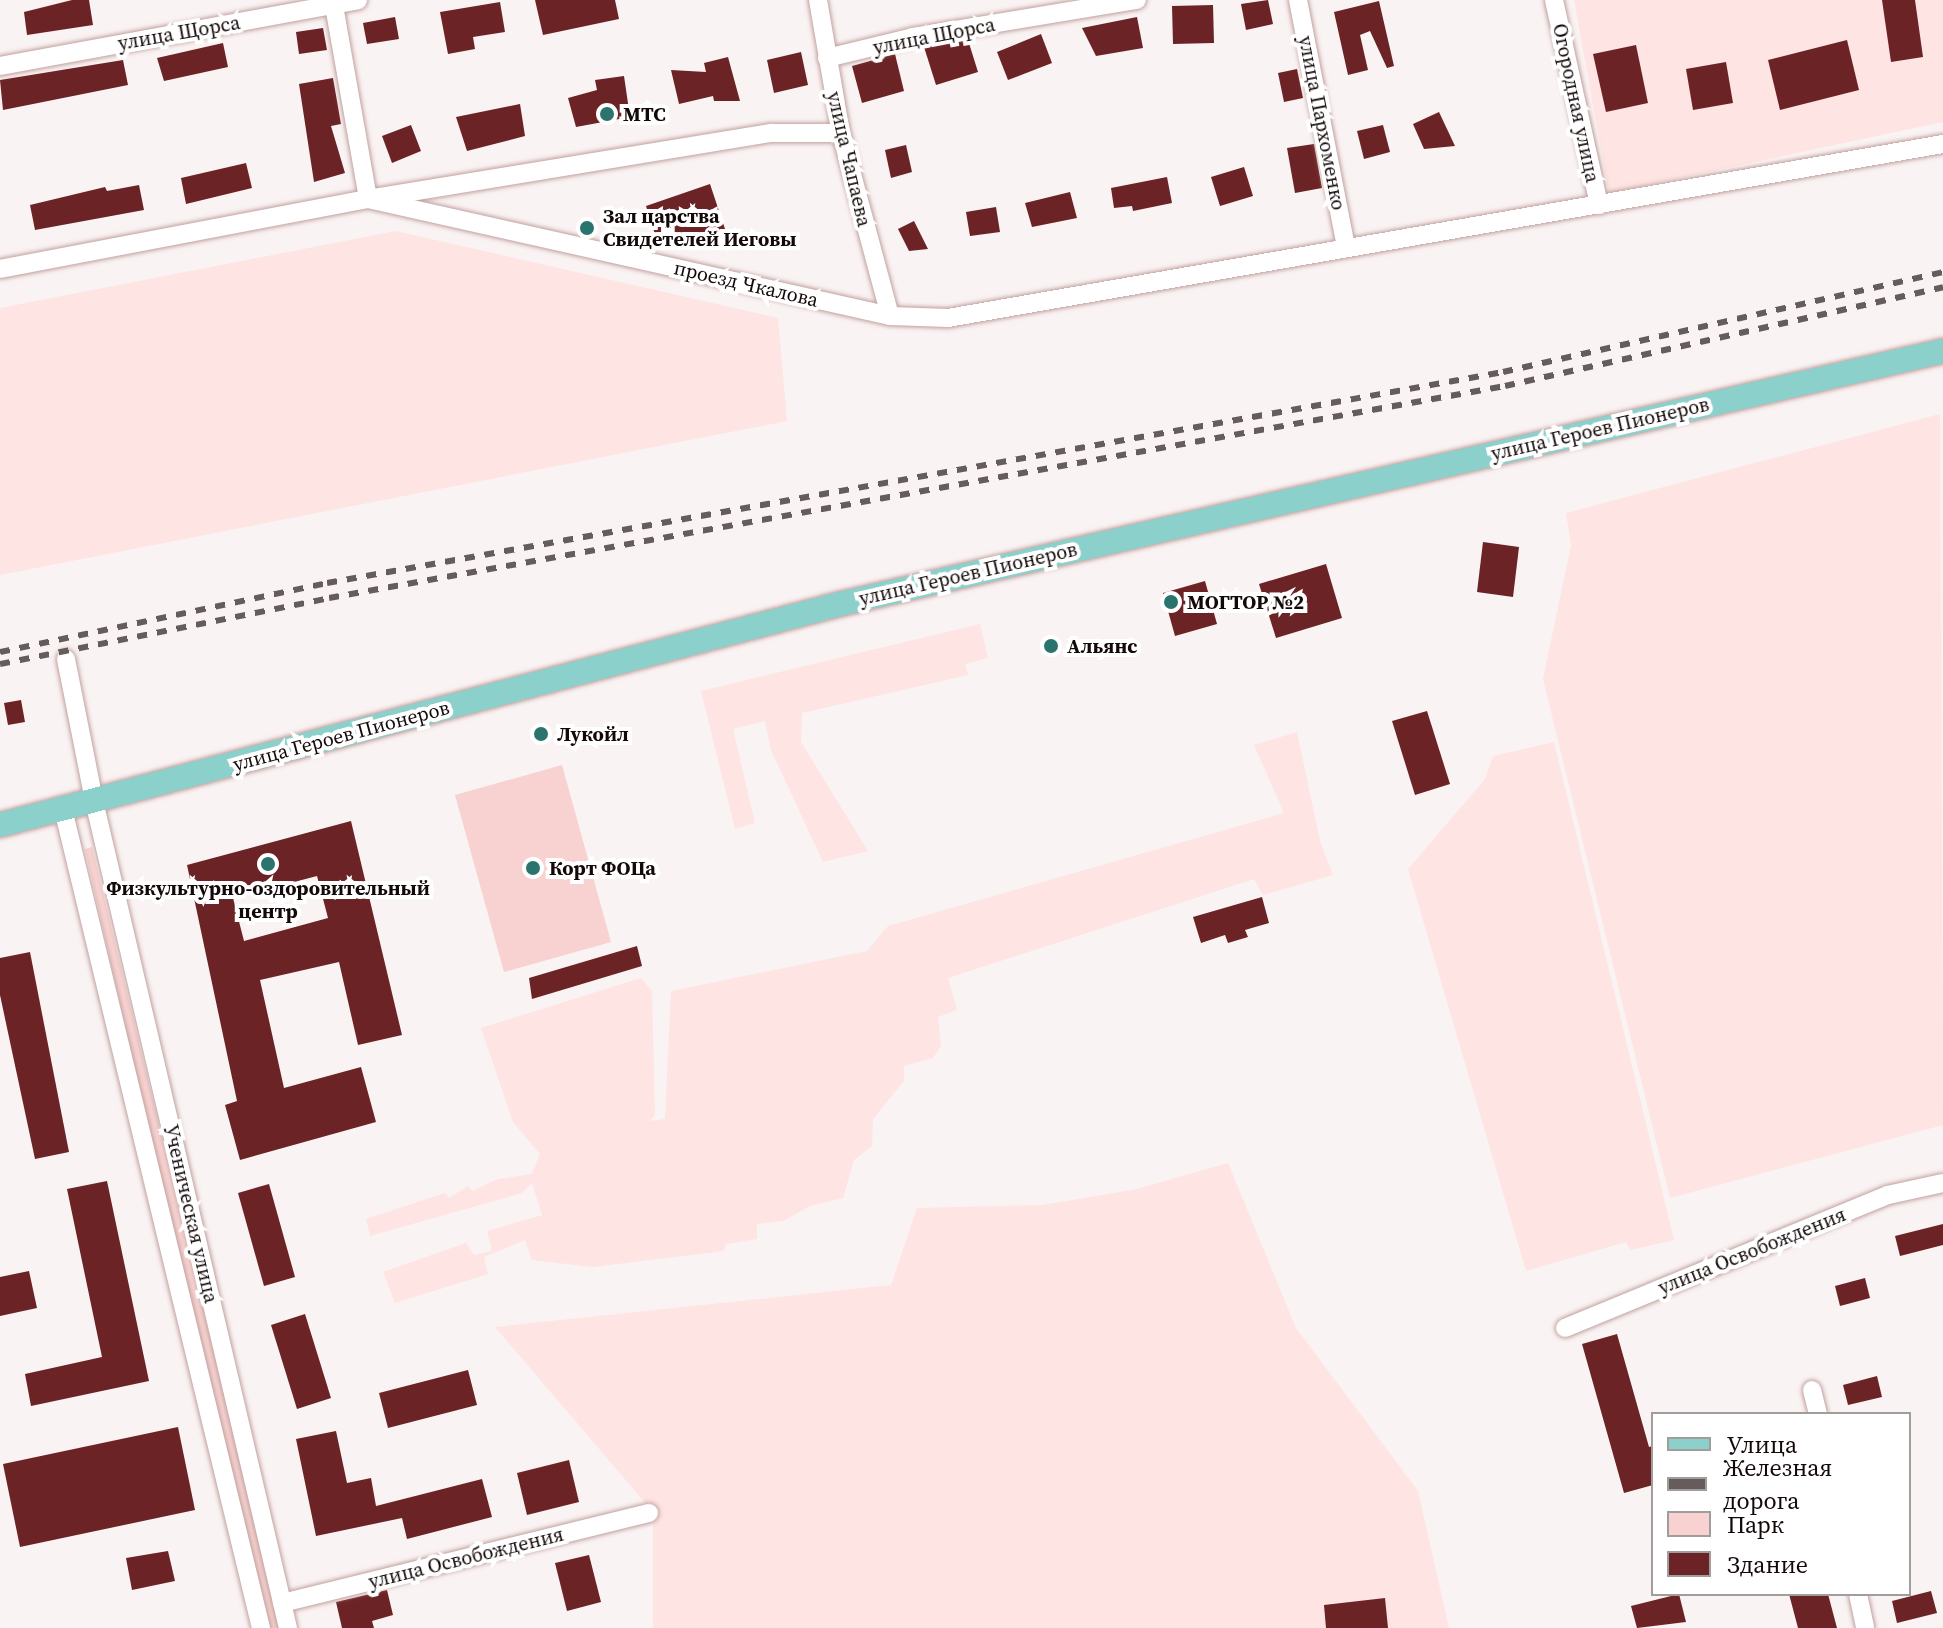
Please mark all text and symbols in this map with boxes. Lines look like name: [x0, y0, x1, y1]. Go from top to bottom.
street label: улица Щорса: [116, 10, 242, 56]
street label: улица Щорса: [871, 12, 997, 60]
street label: Огородная улица: [1547, 21, 1605, 185]
street label: улица Пархоменко: [1293, 34, 1351, 212]
street label: улица Чапаева: [822, 89, 876, 229]
place label: МТС: [623, 102, 666, 126]
marker: МТС: [598, 105, 616, 123]
place label: Зал царства Свидетелей Иеговы: [603, 204, 796, 251]
marker: Зал царства Свидетелей Иеговы: [578, 219, 596, 237]
street label: проезд Чкалова: [671, 256, 821, 312]
street label: улица Героев Пионеров: [1489, 392, 1711, 466]
street label: улица Героев Пионеров: [857, 537, 1079, 611]
place label: МОГТОР №2: [1187, 590, 1304, 614]
marker: МОГТОР №2: [1162, 593, 1180, 611]
place label: Альянс: [1067, 634, 1138, 658]
marker: Альянс: [1042, 637, 1060, 655]
street label: улица Героев Пионеров: [230, 696, 452, 776]
place label: Лукойл: [557, 722, 629, 746]
marker: Лукойл: [532, 725, 550, 743]
marker: Физкультурно-оздоровительный центр: [259, 855, 277, 873]
place label: Корт ФОЦа: [549, 856, 656, 880]
marker: Корт ФОЦа: [524, 859, 542, 877]
place label: Физкультурно-оздоровительный центр: [106, 876, 430, 923]
street label: Ученическая улица: [159, 1123, 223, 1305]
street label: улица Освобождения: [1655, 1202, 1849, 1300]
legend: [1651, 1412, 1911, 1596]
text: Улица: [1727, 1428, 1797, 1461]
text: Железная дорога: [1723, 1451, 1832, 1517]
text: Парк: [1727, 1508, 1784, 1541]
street label: улица Освобождения: [366, 1522, 566, 1594]
text: Здание: [1727, 1548, 1808, 1581]

